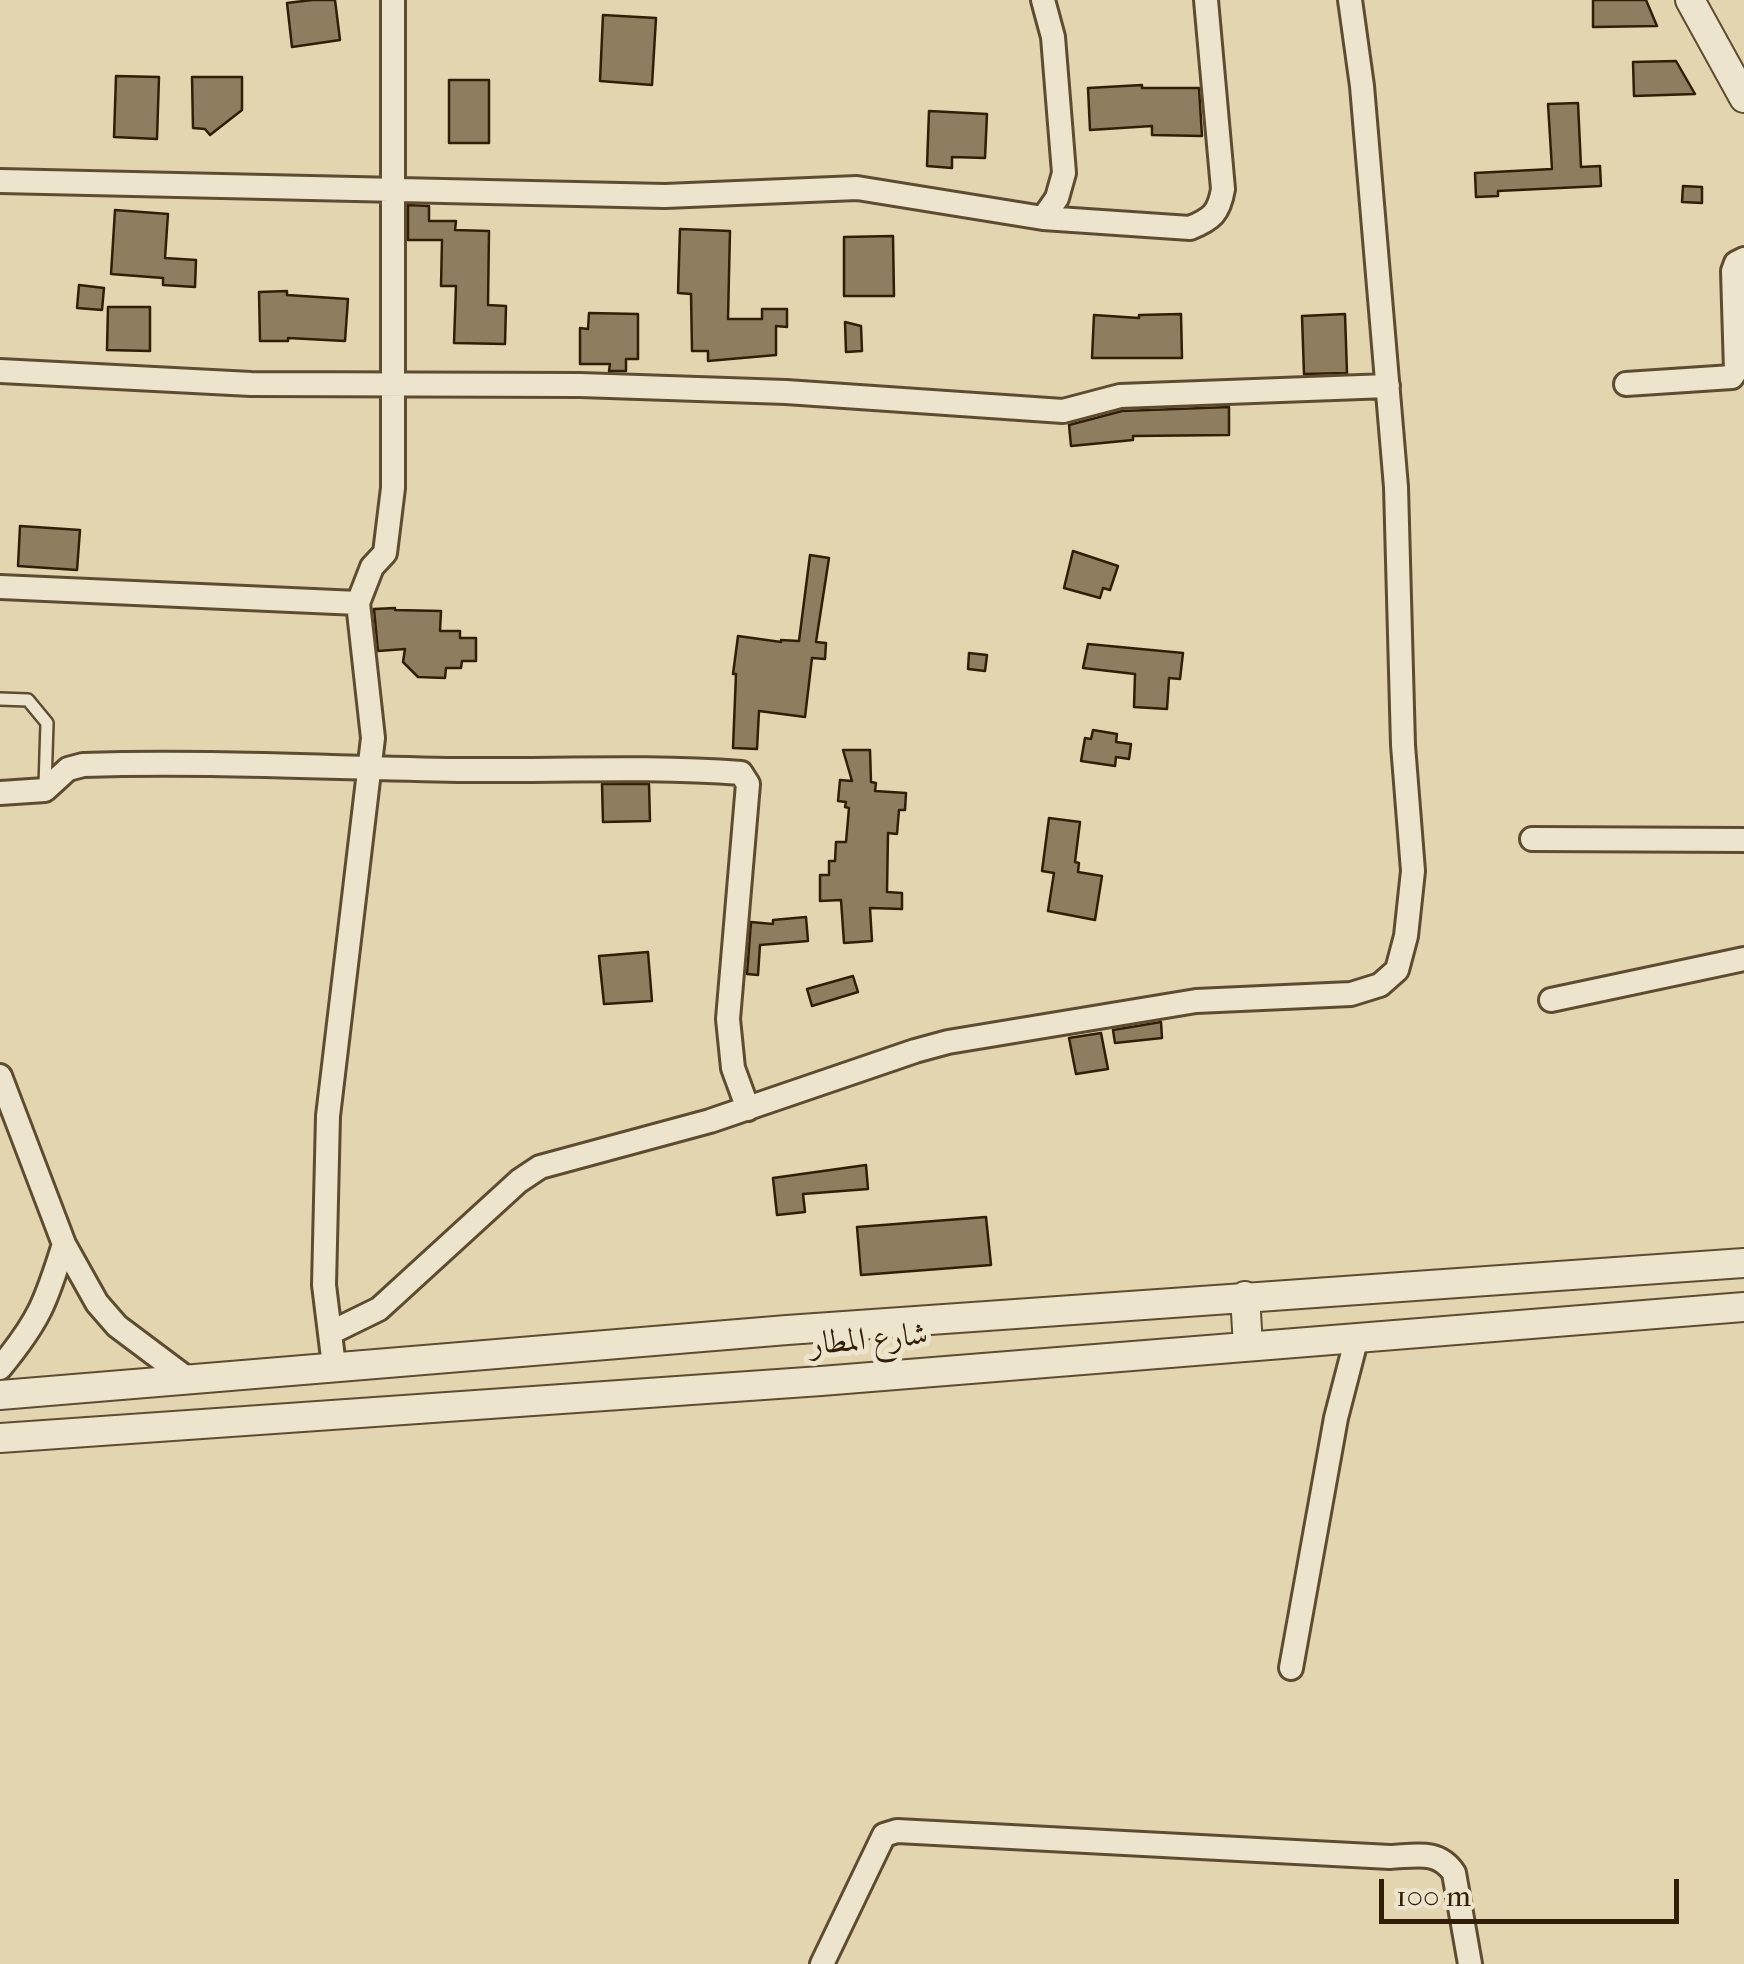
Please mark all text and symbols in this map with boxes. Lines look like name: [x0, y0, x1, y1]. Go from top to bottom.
street label: شارع المطار: [808, 1317, 930, 1365]
scale bar: [1384, 1859, 1684, 1921]
text: 100 m: [1396, 1879, 1471, 1914]

